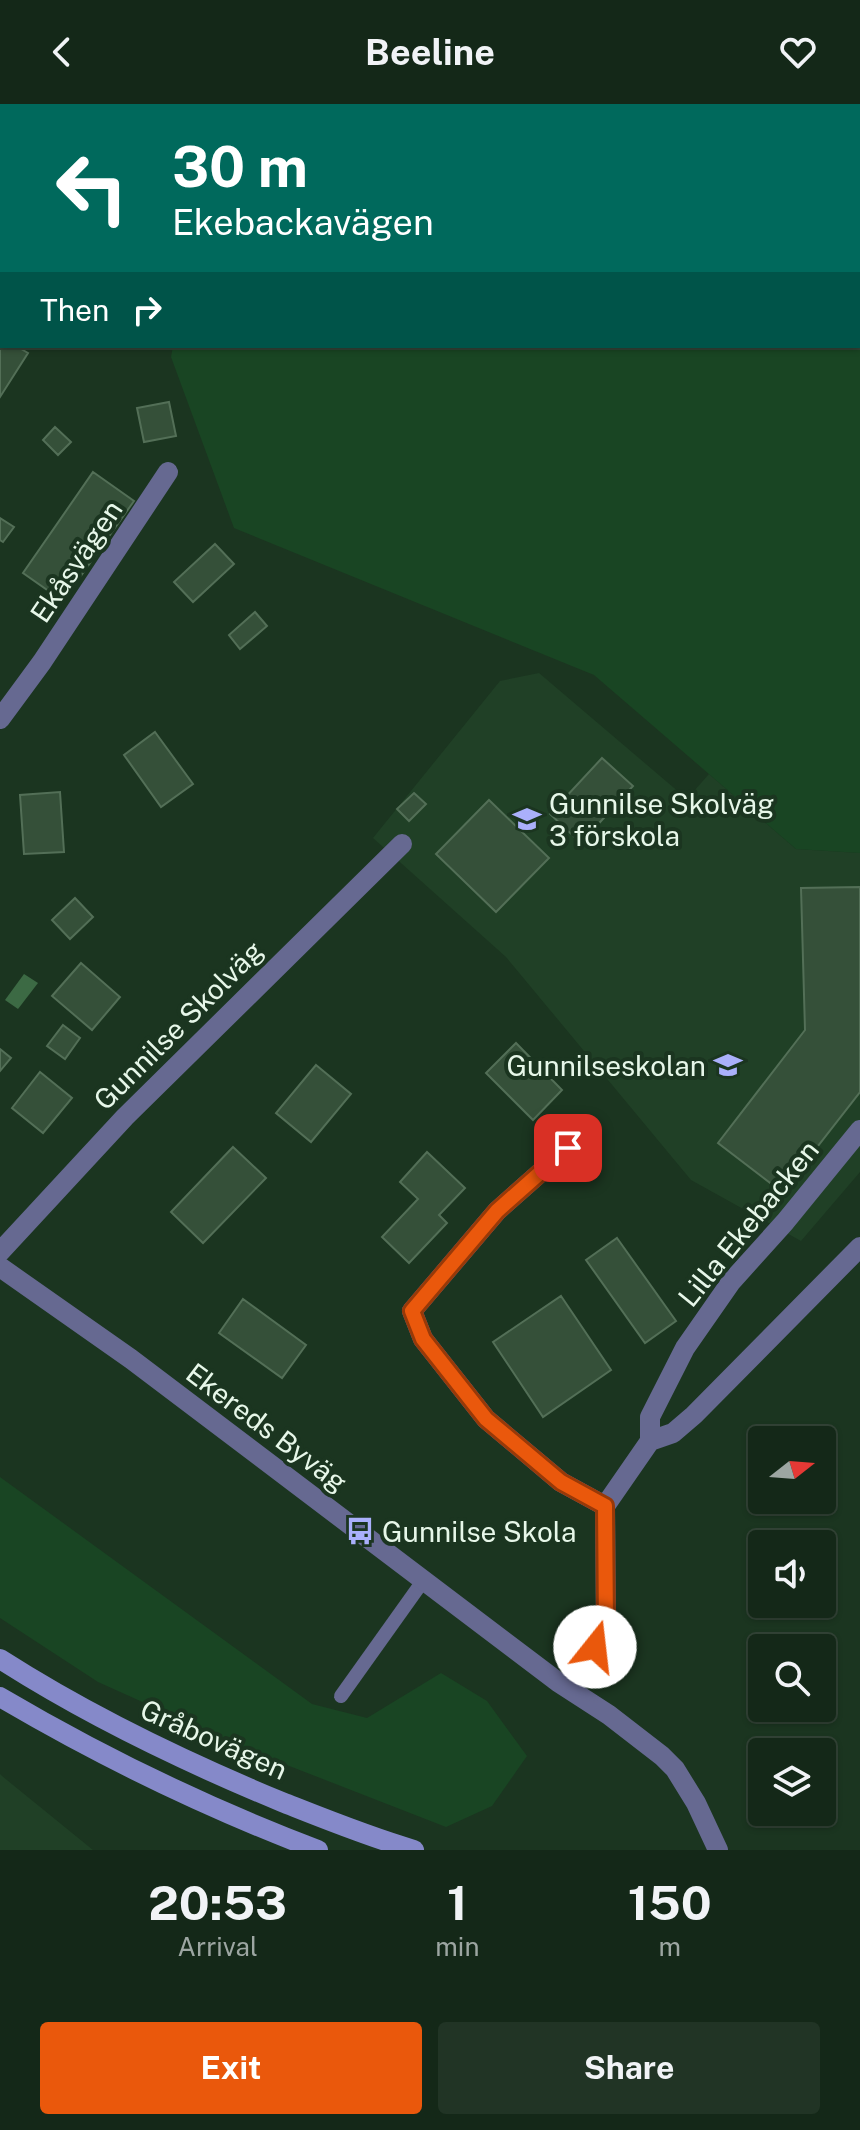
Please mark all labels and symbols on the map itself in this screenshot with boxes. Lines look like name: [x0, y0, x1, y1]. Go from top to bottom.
street label: Ekåsvägen: [23, 494, 129, 628]
place label: Gunnilse Skolväg 3 förskola: [549, 787, 774, 852]
school or university icon: Gunnilse Skolväg 3 förskola: [512, 804, 542, 834]
street label: Gunnilse Skolväg: [87, 934, 269, 1116]
place label: Gunnilseskolan: [507, 1049, 706, 1082]
school or university icon: Gunnilseskolan: [713, 1050, 743, 1080]
pin: [534, 1114, 602, 1182]
street label: Lilla Ekebacken: [671, 1133, 825, 1313]
street label: Ekereds Byväg: [180, 1356, 354, 1498]
north arrow: [748, 1426, 836, 1514]
place label: Gunnilse Skola: [382, 1515, 577, 1548]
bus stop icon: Gunnilse Skola: [345, 1516, 375, 1546]
position arrow: [553, 1605, 637, 1689]
street label: Gråbovägen: [136, 1692, 292, 1786]

